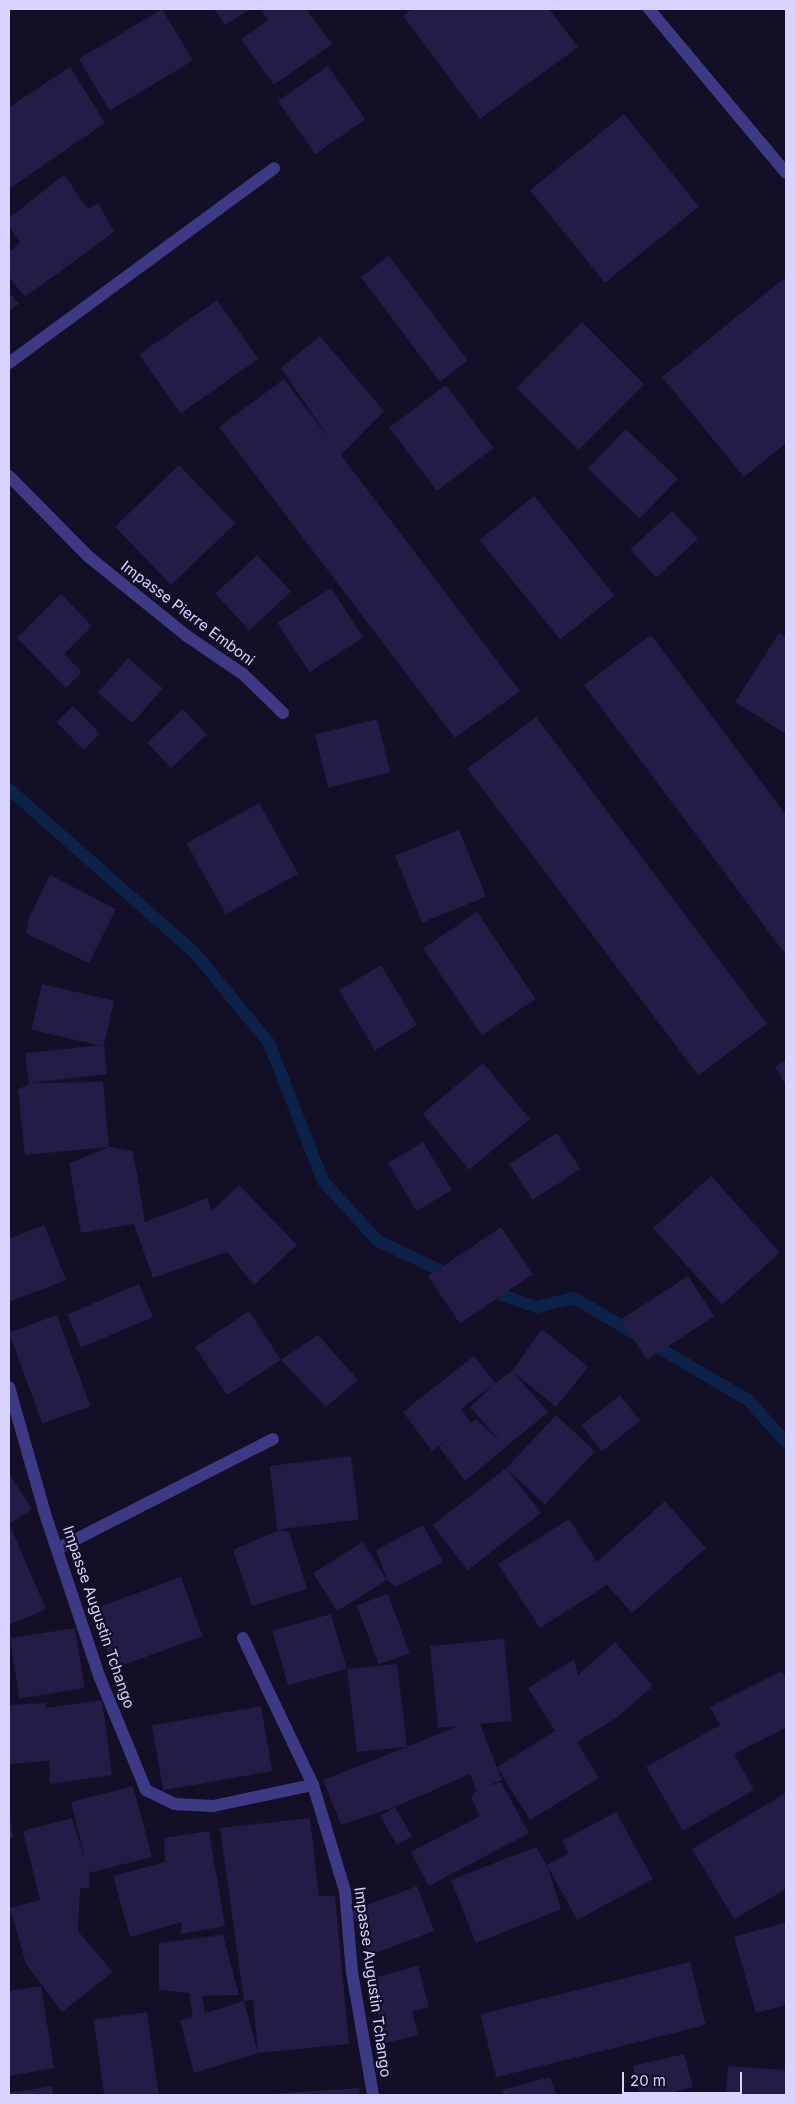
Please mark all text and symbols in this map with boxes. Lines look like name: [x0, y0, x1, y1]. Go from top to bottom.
street label: Impasse Pierre Emboni: [118, 557, 258, 669]
street label: Impasse Augustin Tchango: [59, 1523, 139, 1711]
street label: Impasse Augustin Tchango: [351, 1886, 395, 2078]
scale bar: [625, 2062, 745, 2094]
text: 20 m: [630, 2071, 666, 2090]

